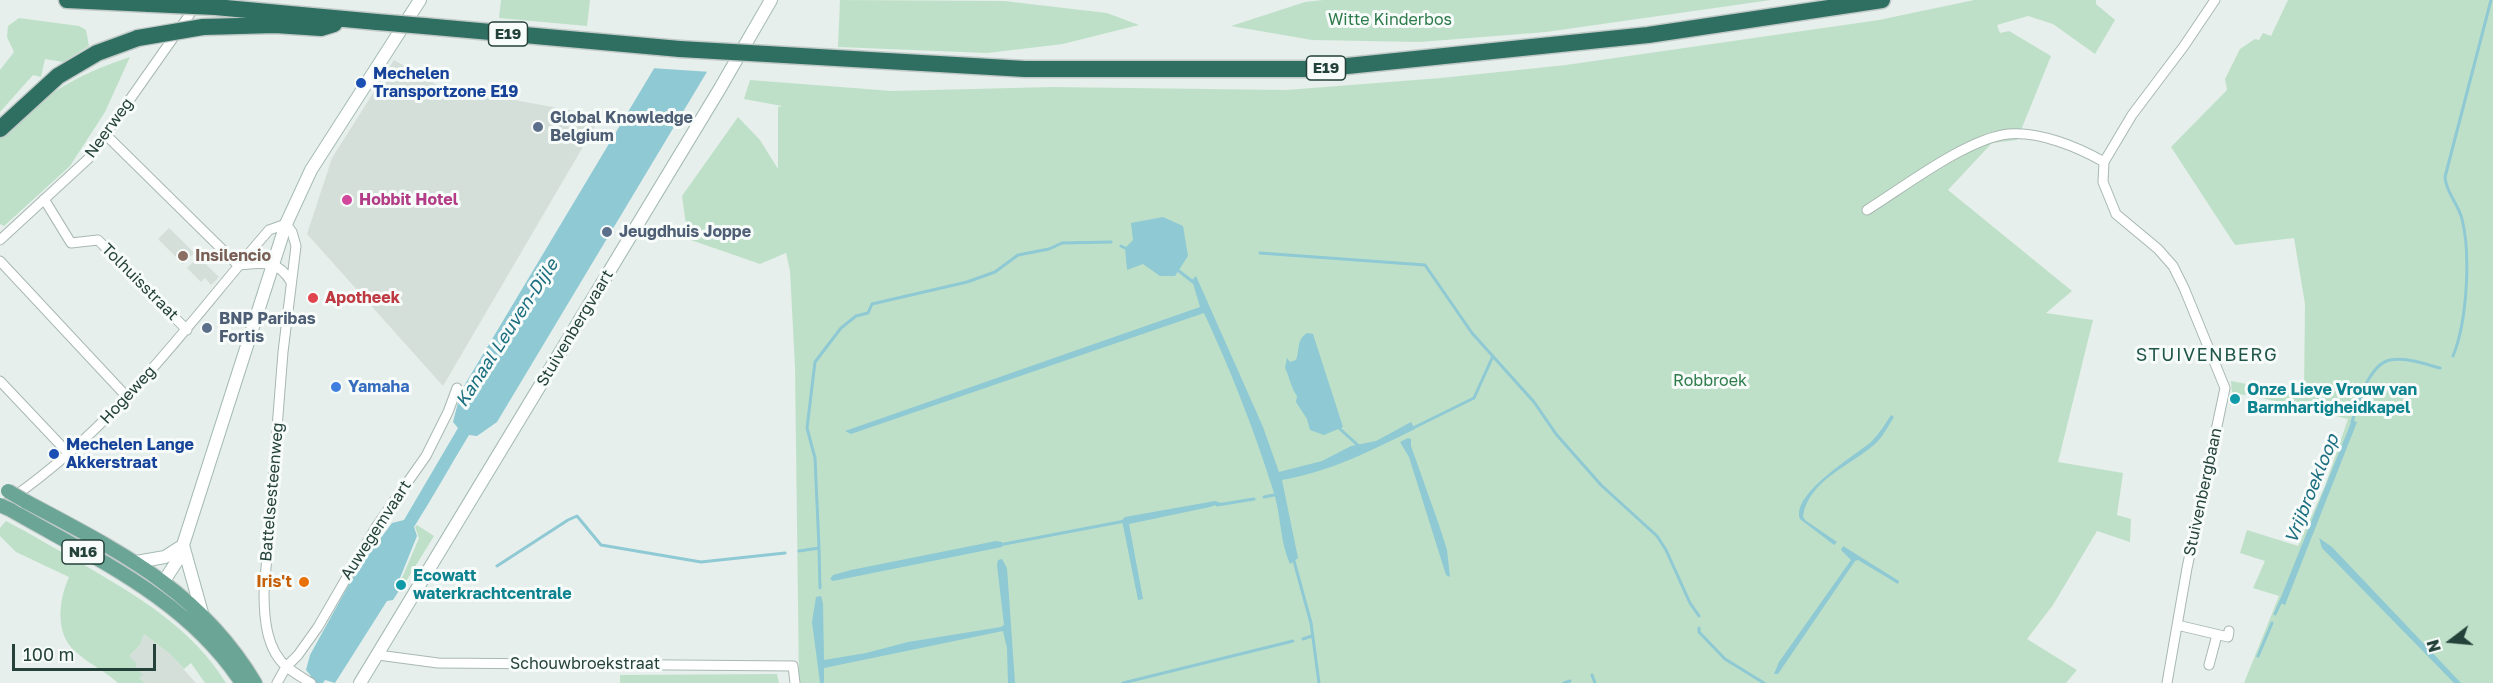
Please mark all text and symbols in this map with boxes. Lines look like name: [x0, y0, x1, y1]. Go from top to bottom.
park label: Witte Kinderbos: [1328, 10, 1452, 30]
road number: E19: [488, 22, 528, 46]
road number: E19: [1306, 56, 1346, 80]
place label: Mechelen Transportzone E19: [373, 64, 519, 102]
marker: Mechelen Transportzone E19: [354, 76, 368, 90]
street label: Neerweg: [81, 94, 137, 162]
place label: Global Knowledge Belgium: [550, 108, 693, 146]
marker: Global Knowledge Belgium: [531, 120, 545, 134]
place label: Hobbit Hotel: [359, 190, 458, 210]
marker: Hobbit Hotel: [340, 193, 354, 207]
place label: Jeugdhuis Joppe: [619, 222, 751, 242]
marker: Jeugdhuis Joppe: [600, 225, 614, 239]
street label: Tolhuisstraat: [98, 240, 182, 324]
place label: Insilencio: [195, 246, 271, 266]
marker: Insilencio: [176, 249, 190, 263]
water label: Kanaal Leuven-Dijle: [451, 255, 563, 411]
street label: Stuivenbergvaart: [533, 266, 617, 390]
place label: Apotheek: [325, 288, 400, 308]
marker: Apotheek: [306, 291, 320, 305]
place label: BNP Paribas Fortis: [219, 309, 316, 347]
marker: BNP Paribas Fortis: [200, 321, 214, 335]
district label: STUIVENBERG: [2136, 344, 2278, 366]
street label: Hogeweg: [96, 362, 160, 428]
park label: Robbroek: [1673, 371, 1747, 391]
place label: Yamaha: [348, 377, 409, 397]
marker: Yamaha: [329, 380, 343, 394]
place label: Onze Lieve Vrouw van Barmhartigheidkapel: [2247, 380, 2417, 418]
marker: Onze Lieve Vrouw van Barmhartigheidkapel: [2228, 392, 2242, 406]
street label: Battelsesteenweg: [256, 422, 288, 562]
street label: Stuivenbergbaan: [2180, 426, 2226, 558]
water label: Vrijbroekloop: [2280, 431, 2344, 547]
place label: Mechelen Lange Akkerstraat: [66, 435, 194, 473]
marker: Mechelen Lange Akkerstraat: [47, 447, 61, 461]
street label: Auwegemvaart: [337, 477, 415, 583]
road number: N16: [62, 540, 104, 564]
place label: Ecowatt waterkrachtcentrale: [413, 566, 572, 604]
place label: Iris't: [256, 572, 292, 592]
marker: Iris't: [297, 575, 311, 589]
marker: Ecowatt waterkrachtcentrale: [394, 578, 408, 592]
north arrow: [2421, 611, 2481, 671]
scale bar: [15, 632, 159, 670]
text: N: [2422, 637, 2445, 655]
text: 100 m: [23, 643, 74, 665]
street label: Schouwbroekstraat: [510, 654, 660, 674]

